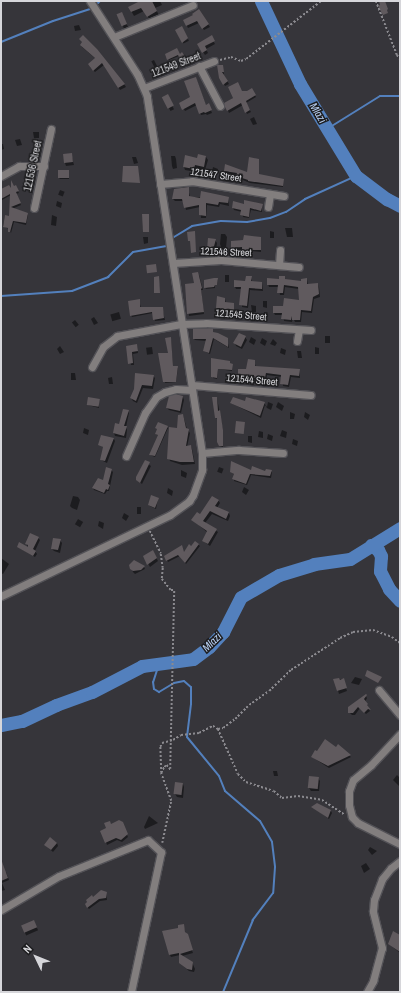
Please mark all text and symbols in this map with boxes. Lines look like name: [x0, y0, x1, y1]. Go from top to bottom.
street label: 121549 Street: [150, 50, 202, 80]
water label: Mlazi: [307, 100, 329, 126]
street label: 121536 Street: [22, 140, 44, 192]
street label: 121547 Street: [190, 165, 242, 185]
street label: 121546 Street: [200, 245, 252, 259]
street label: 121545 Street: [215, 307, 267, 323]
street label: 121544 Street: [226, 372, 278, 388]
water label: Mlazi: [200, 630, 224, 654]
north arrow: [16, 937, 56, 977]
text: N: [20, 942, 35, 956]

